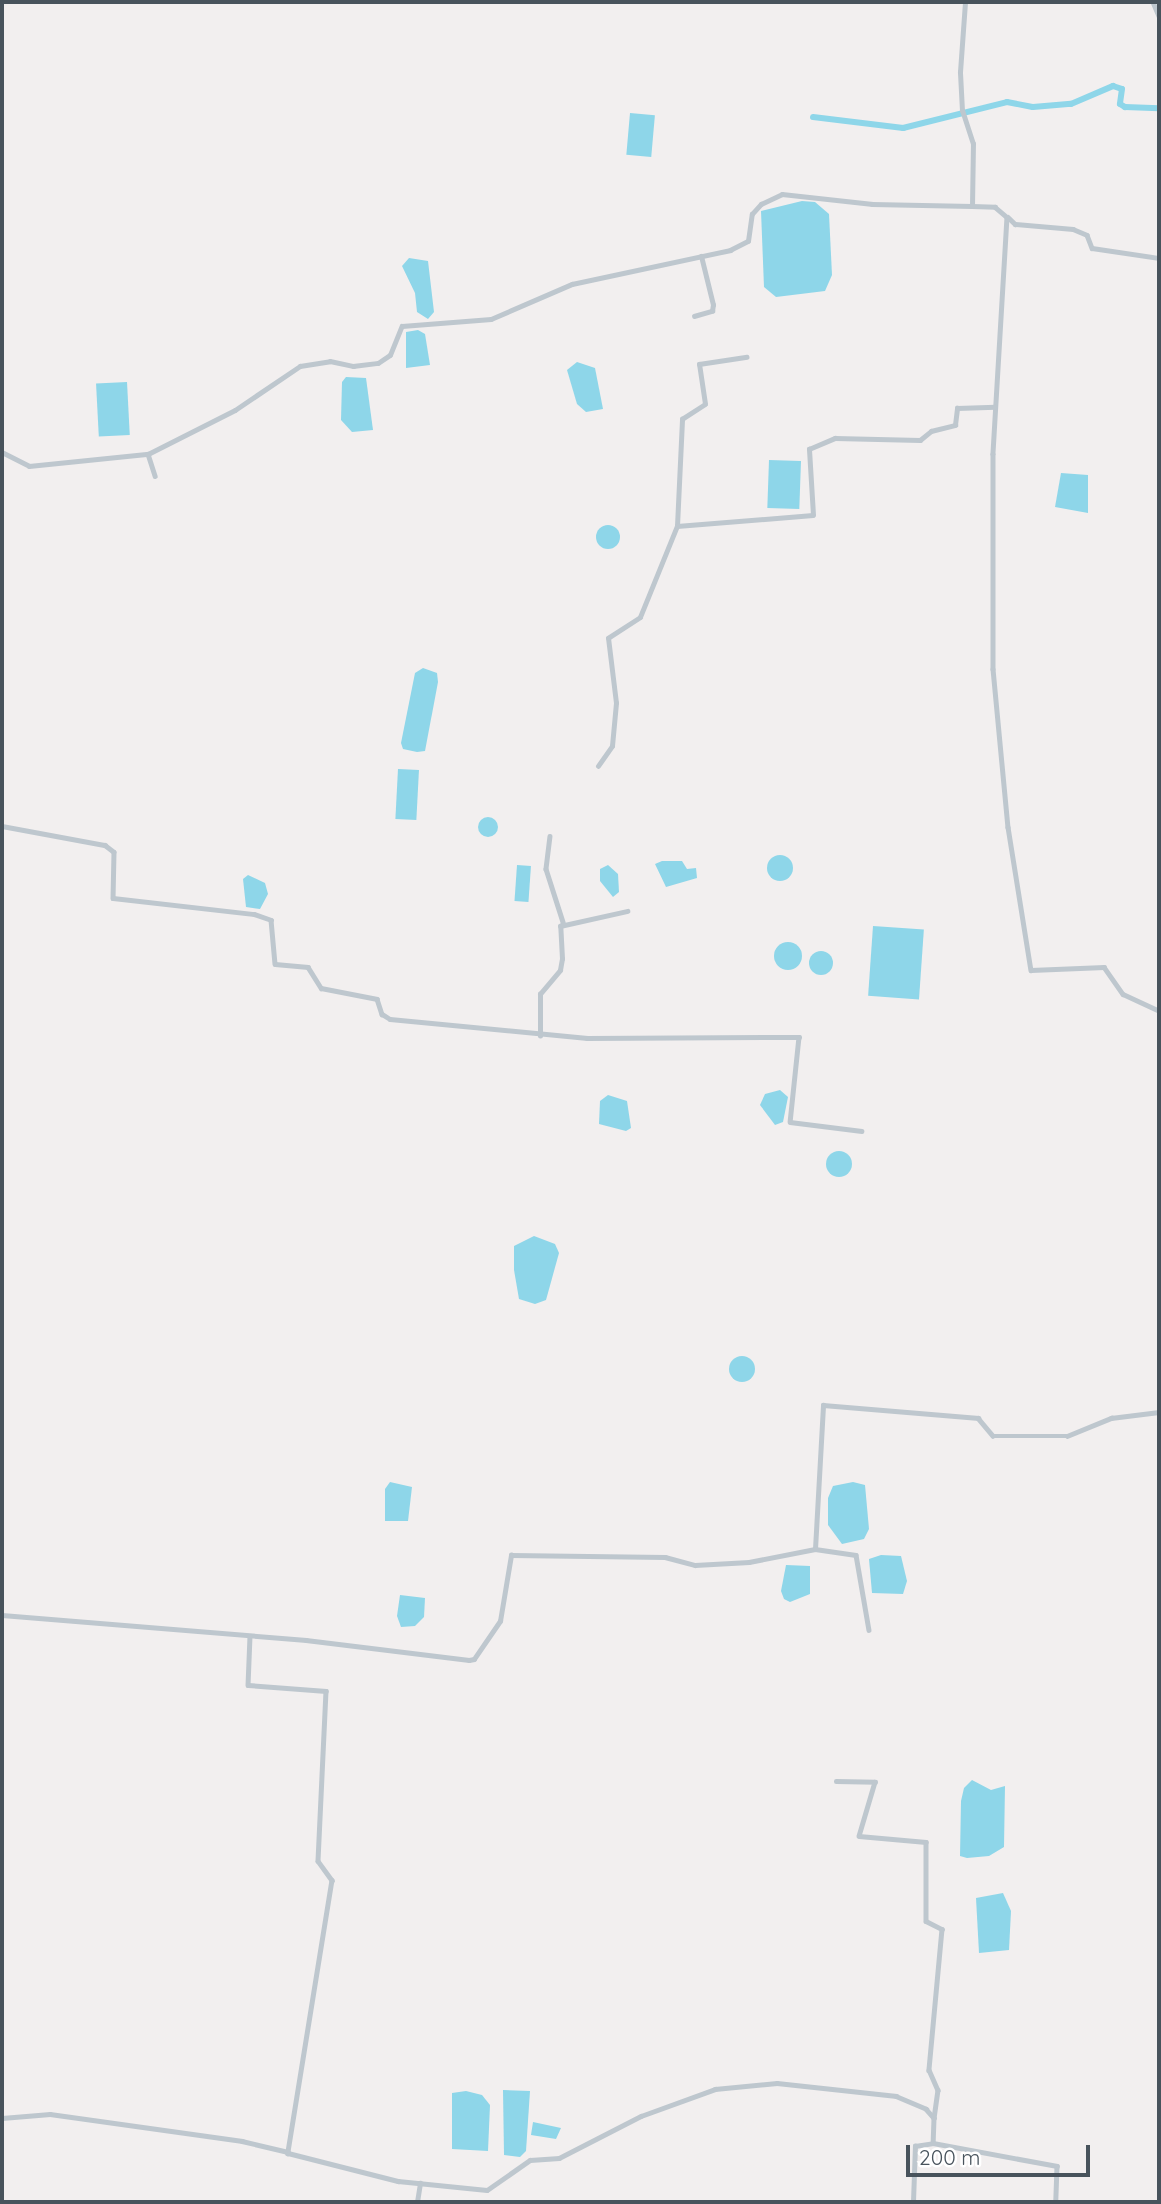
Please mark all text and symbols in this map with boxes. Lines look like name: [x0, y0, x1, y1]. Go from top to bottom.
scale bar: [909, 2130, 1093, 2174]
text: 200 m: [919, 2144, 981, 2170]

